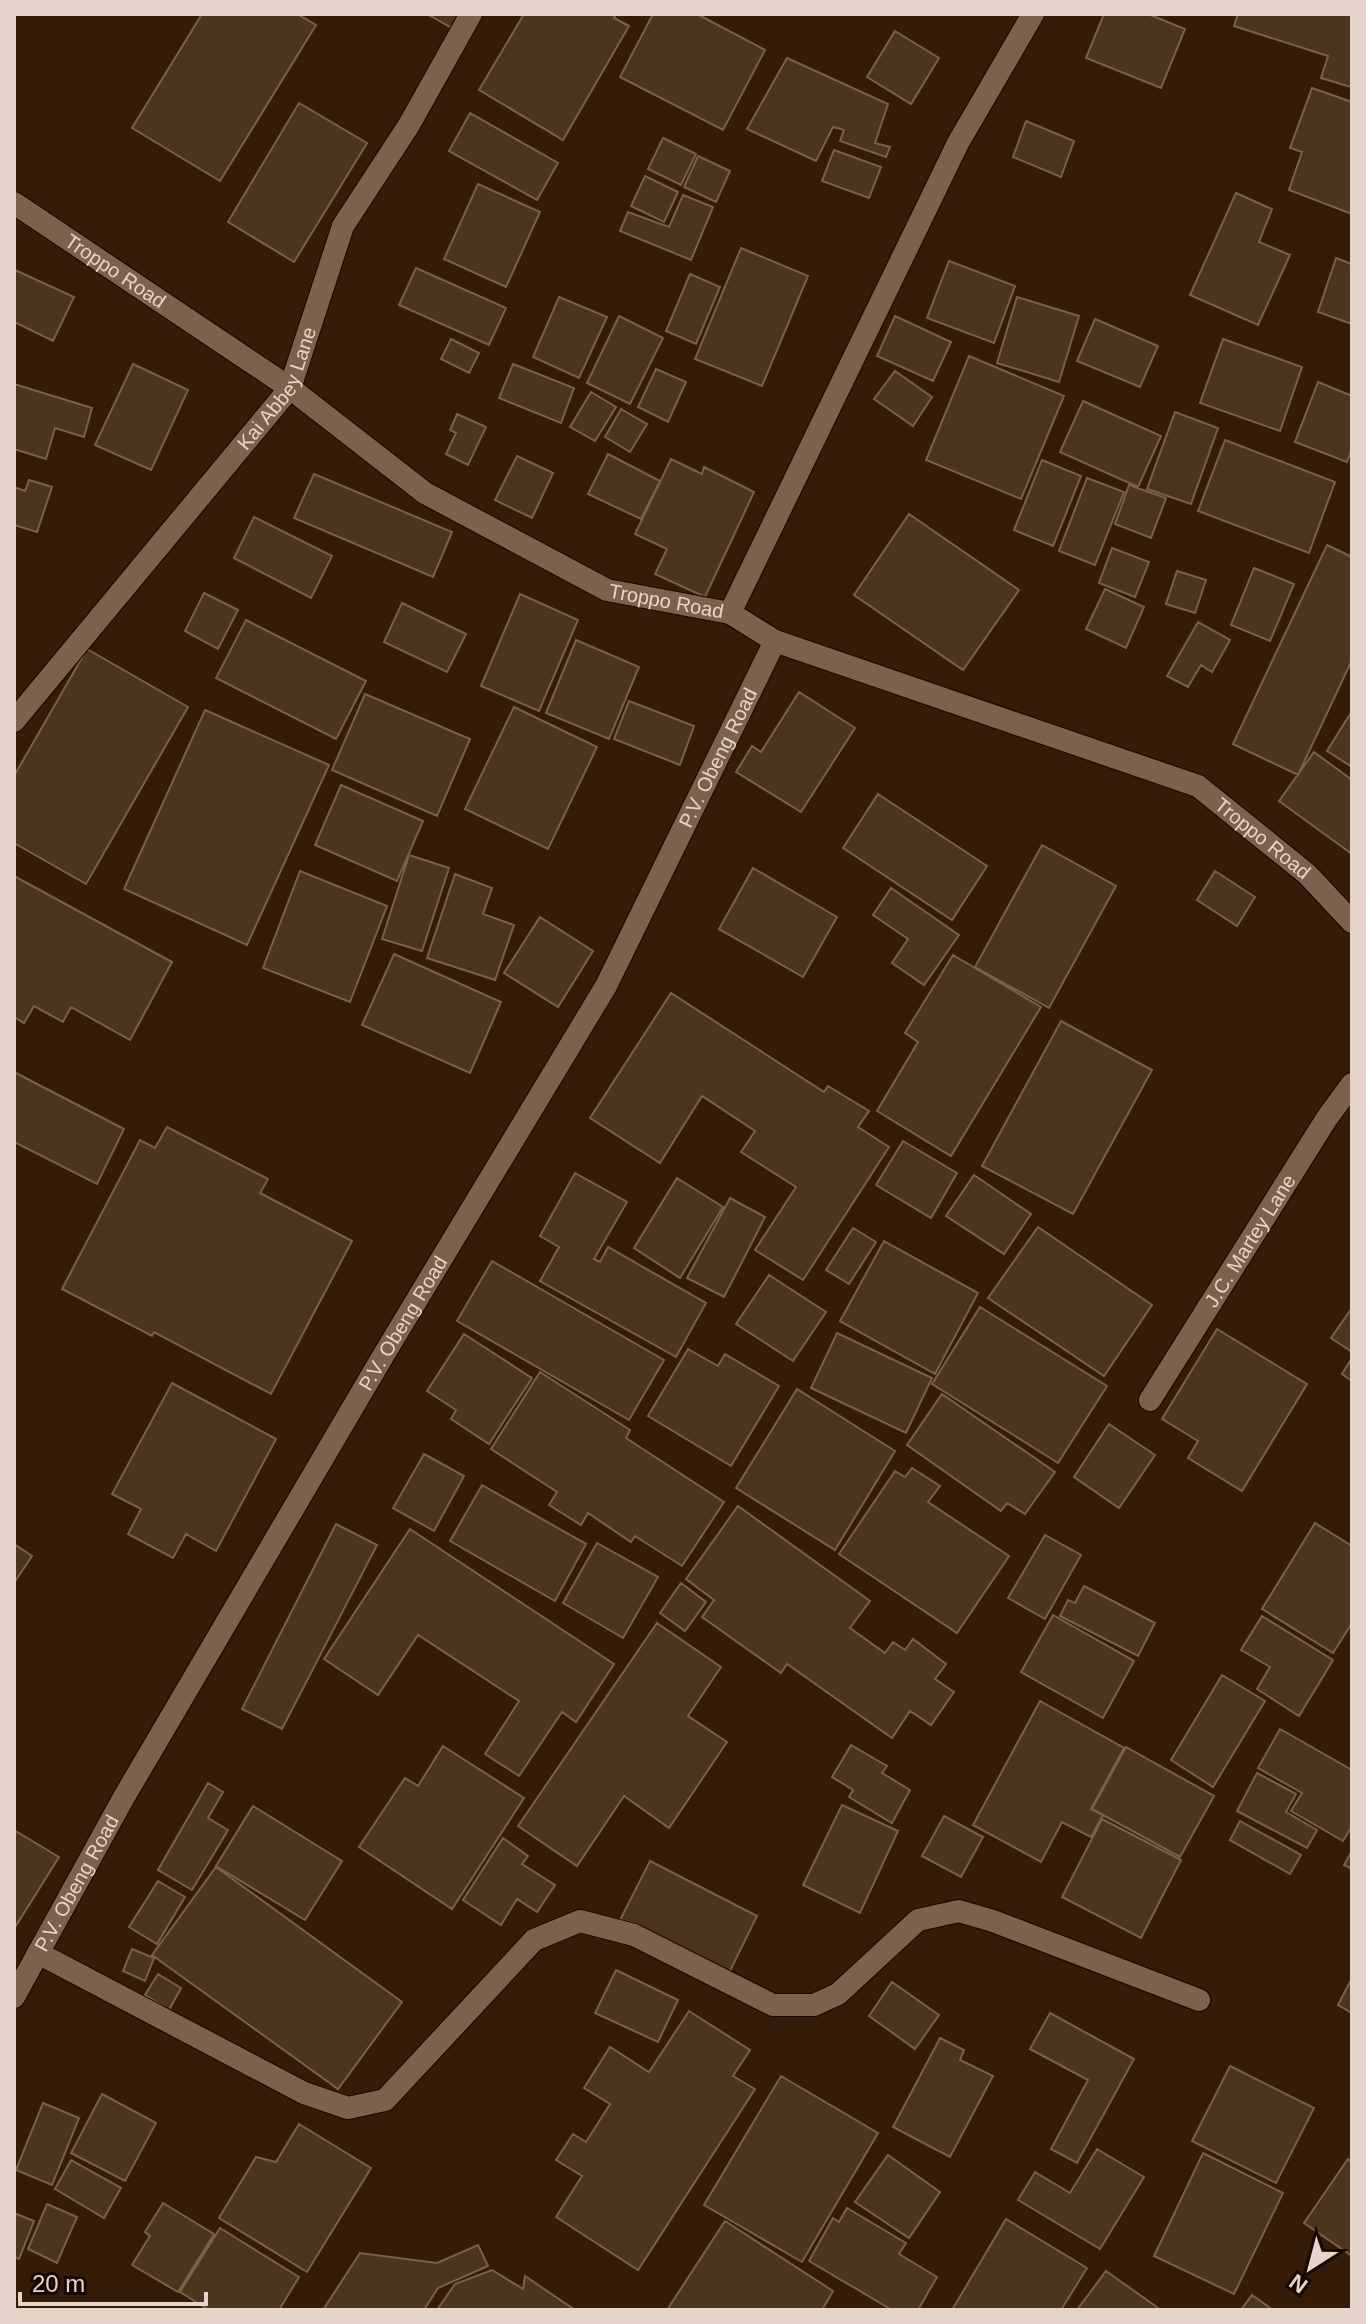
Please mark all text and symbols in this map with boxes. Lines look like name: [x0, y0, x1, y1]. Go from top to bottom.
street label: Troppo Road: [61, 229, 170, 312]
street label: Kai Abbey Lane: [233, 324, 320, 454]
street label: Troppo Road: [607, 580, 725, 623]
street label: P.V. Obeng Road: [674, 684, 761, 831]
street label: Troppo Road: [1211, 793, 1315, 883]
street label: J.C. Martey Lane: [1200, 1170, 1300, 1311]
street label: P.V. Obeng Road: [354, 1252, 452, 1394]
street label: P.V. Obeng Road: [30, 1811, 123, 1955]
north arrow: [1270, 2228, 1350, 2308]
scale bar: [20, 2256, 206, 2306]
text: N: [1285, 2269, 1312, 2299]
text: 20 m: [32, 2270, 85, 2297]

